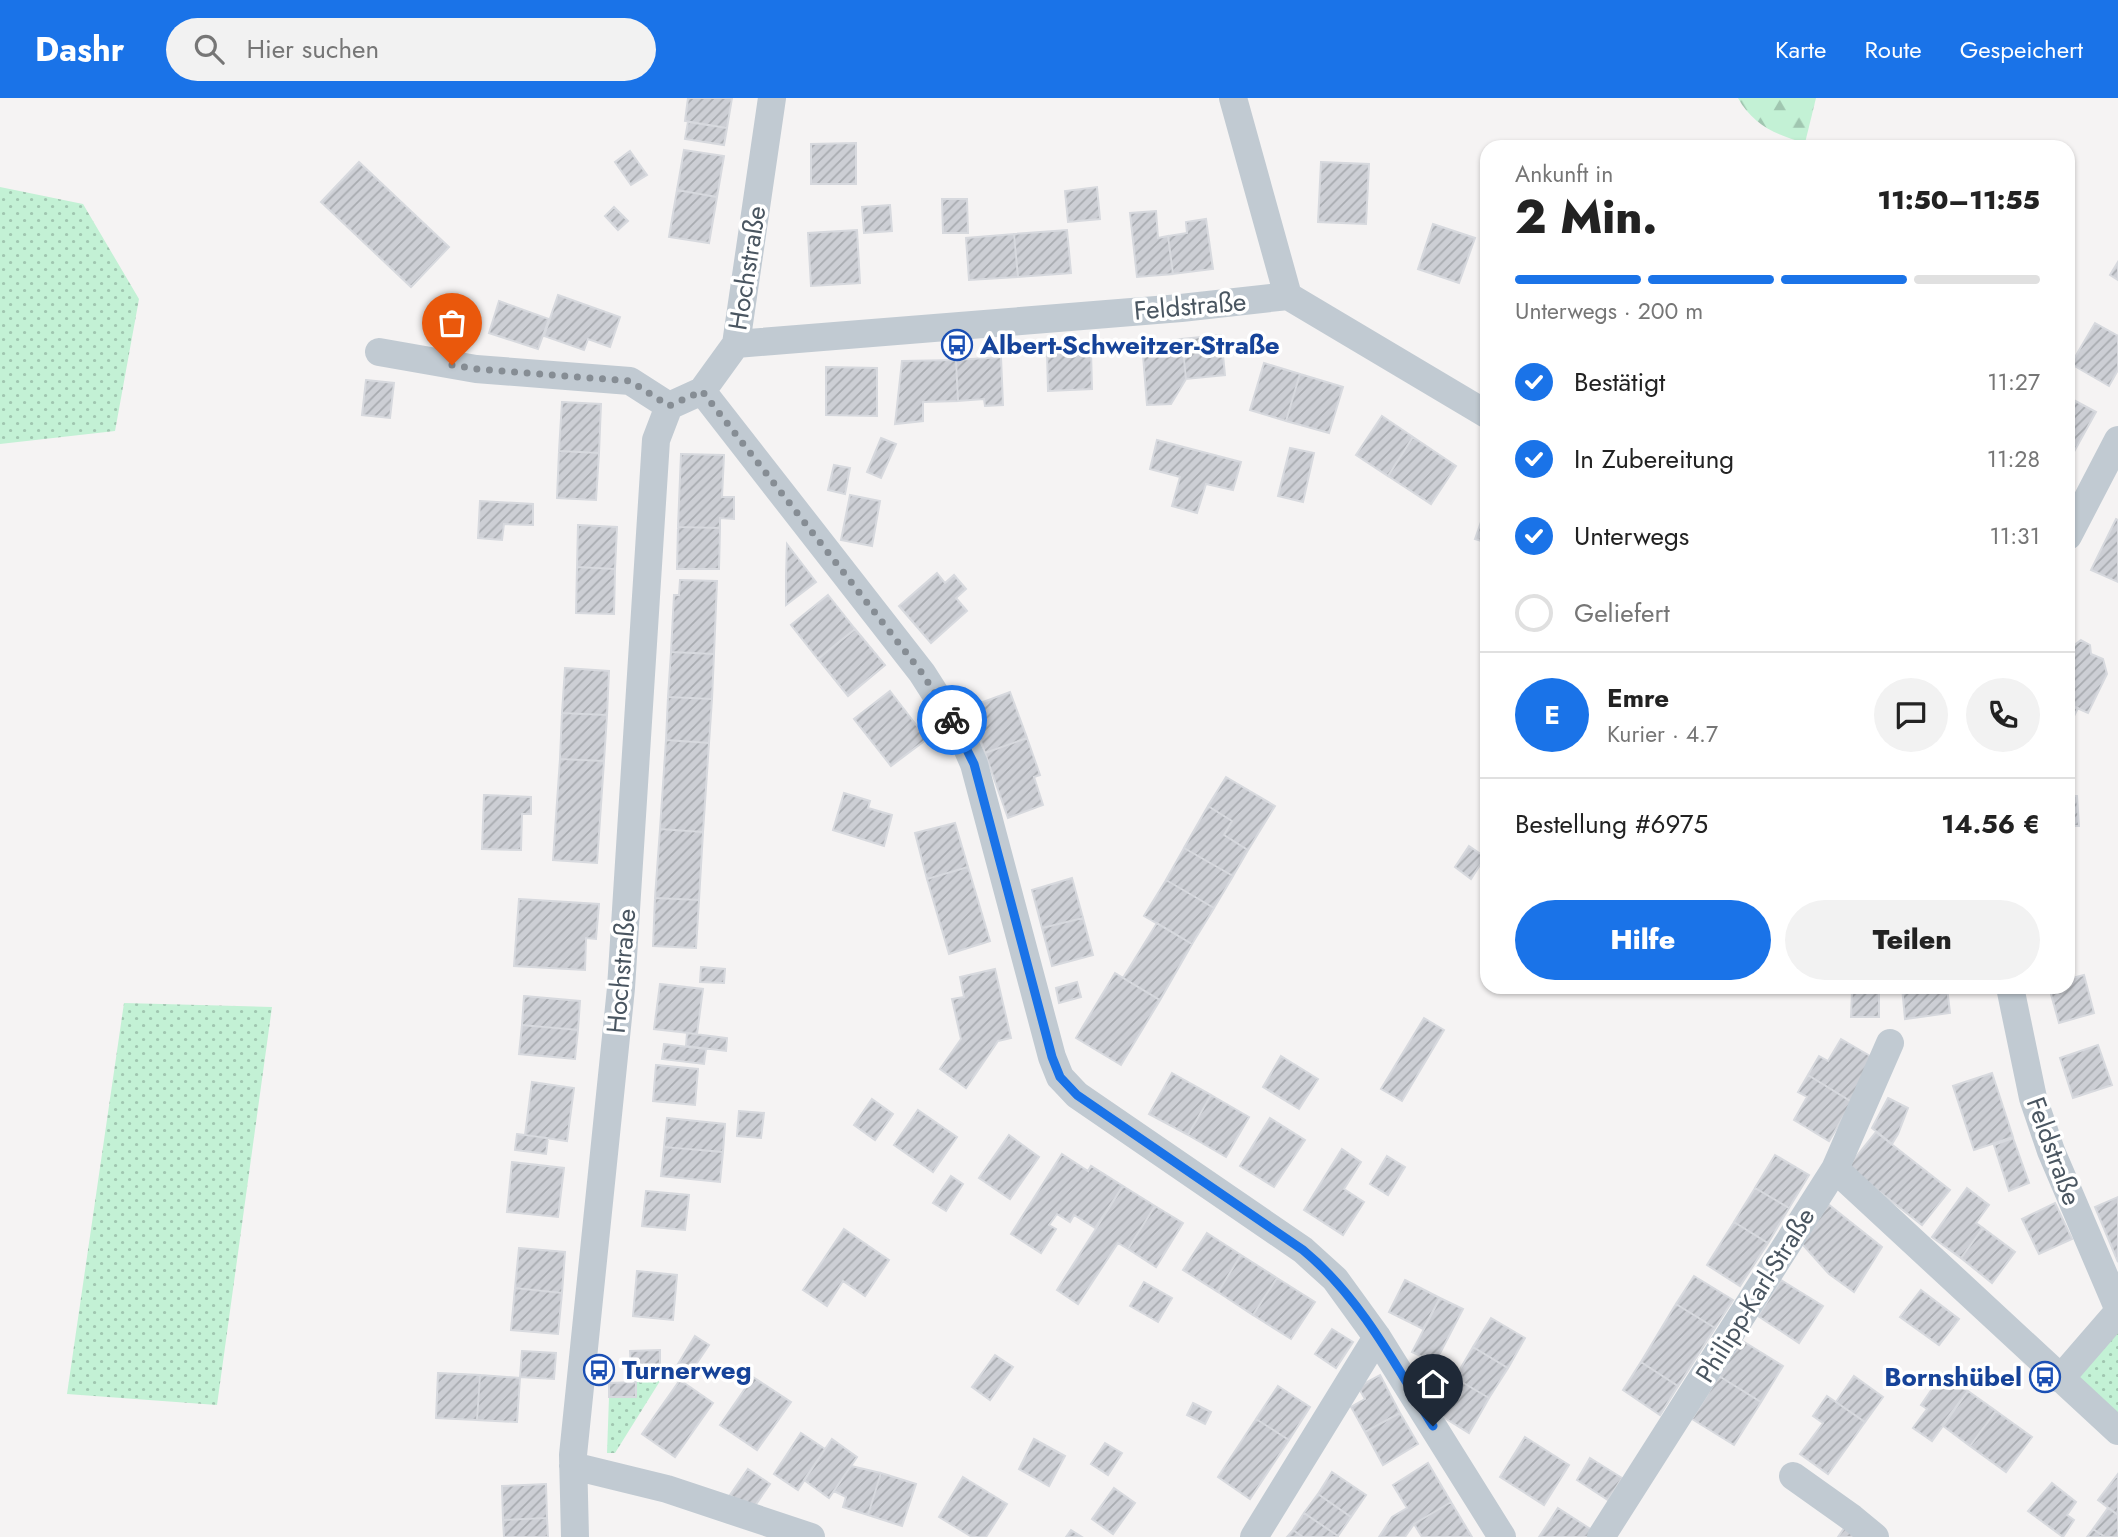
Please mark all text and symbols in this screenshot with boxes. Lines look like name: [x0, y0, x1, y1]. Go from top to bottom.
search box: [166, 18, 656, 81]
text: Dashr: [35, 26, 124, 73]
icon: search: [190, 30, 228, 68]
text: Hier suchen: [246, 30, 379, 68]
text: Karte: [1775, 32, 1826, 67]
text: Route: [1864, 32, 1922, 67]
text: Gespeichert: [1960, 32, 2083, 67]
text: Ankunft in: [1515, 157, 1613, 191]
text: 11:50–11:55: [1877, 181, 2040, 219]
text: 2 Min.: [1515, 184, 1657, 250]
street label: Hochstraße: [718, 203, 776, 333]
street label: Feldstraße: [1132, 282, 1248, 330]
pin: [422, 293, 482, 365]
text: Unterwegs · 200 m: [1515, 294, 1703, 328]
icon: bag: [433, 304, 471, 342]
place label: Albert-Schweitzer-Straße: [979, 326, 1280, 364]
bus stop icon: Albert-Schweitzer-Straße: [940, 328, 974, 362]
icon: check: [1515, 363, 1553, 401]
text: Bestätigt: [1574, 363, 1665, 401]
text: 11:27: [1987, 365, 2040, 399]
icon: check: [1515, 440, 1553, 478]
text: In Zubereitung: [1574, 440, 1734, 478]
text: 11:28: [1987, 442, 2040, 476]
icon: check: [1515, 517, 1553, 555]
text: Unterwegs: [1574, 517, 1689, 555]
text: 11:31: [1989, 519, 2040, 553]
text: Geliefert: [1574, 594, 1670, 632]
button: chat: [1874, 678, 1948, 752]
button: phone: [1966, 678, 2040, 752]
text: Emre: [1607, 679, 1669, 717]
courier: [917, 685, 987, 755]
text: E: [1544, 696, 1560, 734]
icon: bike: [933, 701, 971, 739]
text: Kurier · 4.7: [1607, 717, 1718, 751]
text: Bestellung #6975: [1515, 805, 1708, 843]
text: 14.56 €: [1941, 805, 2040, 843]
button: Hilfe: [1515, 900, 1771, 980]
button: Teilen: [1785, 900, 2040, 980]
street label: Hochstraße: [597, 907, 645, 1035]
street label: Feldstraße: [2017, 1092, 2091, 1210]
street label: Philipp-Karl-Straße: [1686, 1200, 1824, 1390]
place label: Turnerweg: [622, 1351, 752, 1389]
bus stop icon: Turnerweg: [582, 1353, 616, 1387]
pin: [1403, 1354, 1463, 1426]
place label: Bornshübel: [1884, 1358, 2022, 1396]
bus stop icon: Bornshübel: [2028, 1360, 2062, 1394]
icon: home: [1414, 1365, 1452, 1403]

